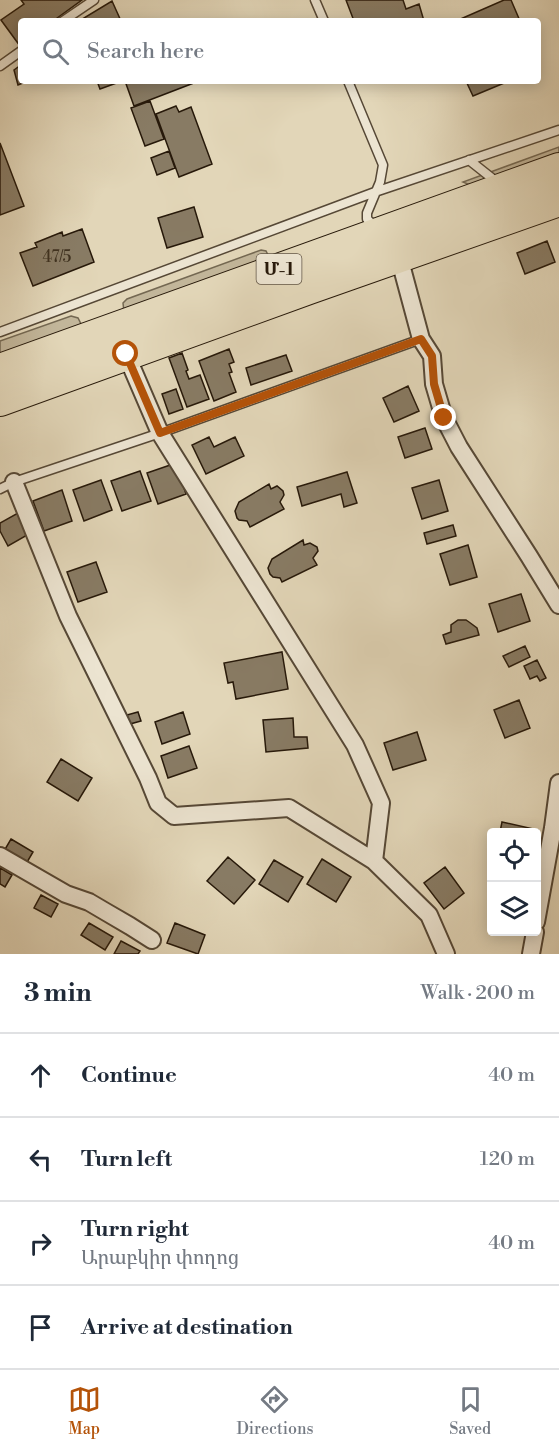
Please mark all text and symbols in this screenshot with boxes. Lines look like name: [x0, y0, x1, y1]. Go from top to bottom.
search box: [18, 18, 541, 84]
icon: search: [39, 35, 72, 68]
text: Search here: [87, 38, 204, 65]
house number: 47/5: [43, 247, 72, 267]
road number: Մ-1: [256, 254, 302, 284]
route start: [112, 340, 138, 366]
route end: [430, 404, 456, 430]
map controls: [487, 828, 541, 936]
button: locate: [487, 828, 541, 882]
button: layers: [487, 882, 541, 936]
text: 3 min: [24, 977, 92, 1009]
text: Walk · 200 m: [421, 981, 535, 1006]
icon: ahead: [24, 1059, 57, 1092]
text: Continue: [81, 1062, 177, 1089]
text: 40 m: [488, 1063, 535, 1088]
icon: left: [24, 1143, 57, 1176]
text: Turn left: [81, 1146, 172, 1173]
text: 120 m: [480, 1147, 535, 1172]
text: Turn right: [81, 1216, 189, 1243]
icon: right: [24, 1227, 57, 1260]
text: 40 m: [488, 1231, 535, 1256]
text: Արաբկիր փողոց: [81, 1246, 239, 1271]
icon: arrive: [24, 1311, 57, 1344]
text: Arrive at destination: [81, 1314, 293, 1341]
tab: Map: [68, 1383, 101, 1439]
tab: Directions: [236, 1383, 314, 1439]
tab: Saved: [449, 1383, 491, 1439]

